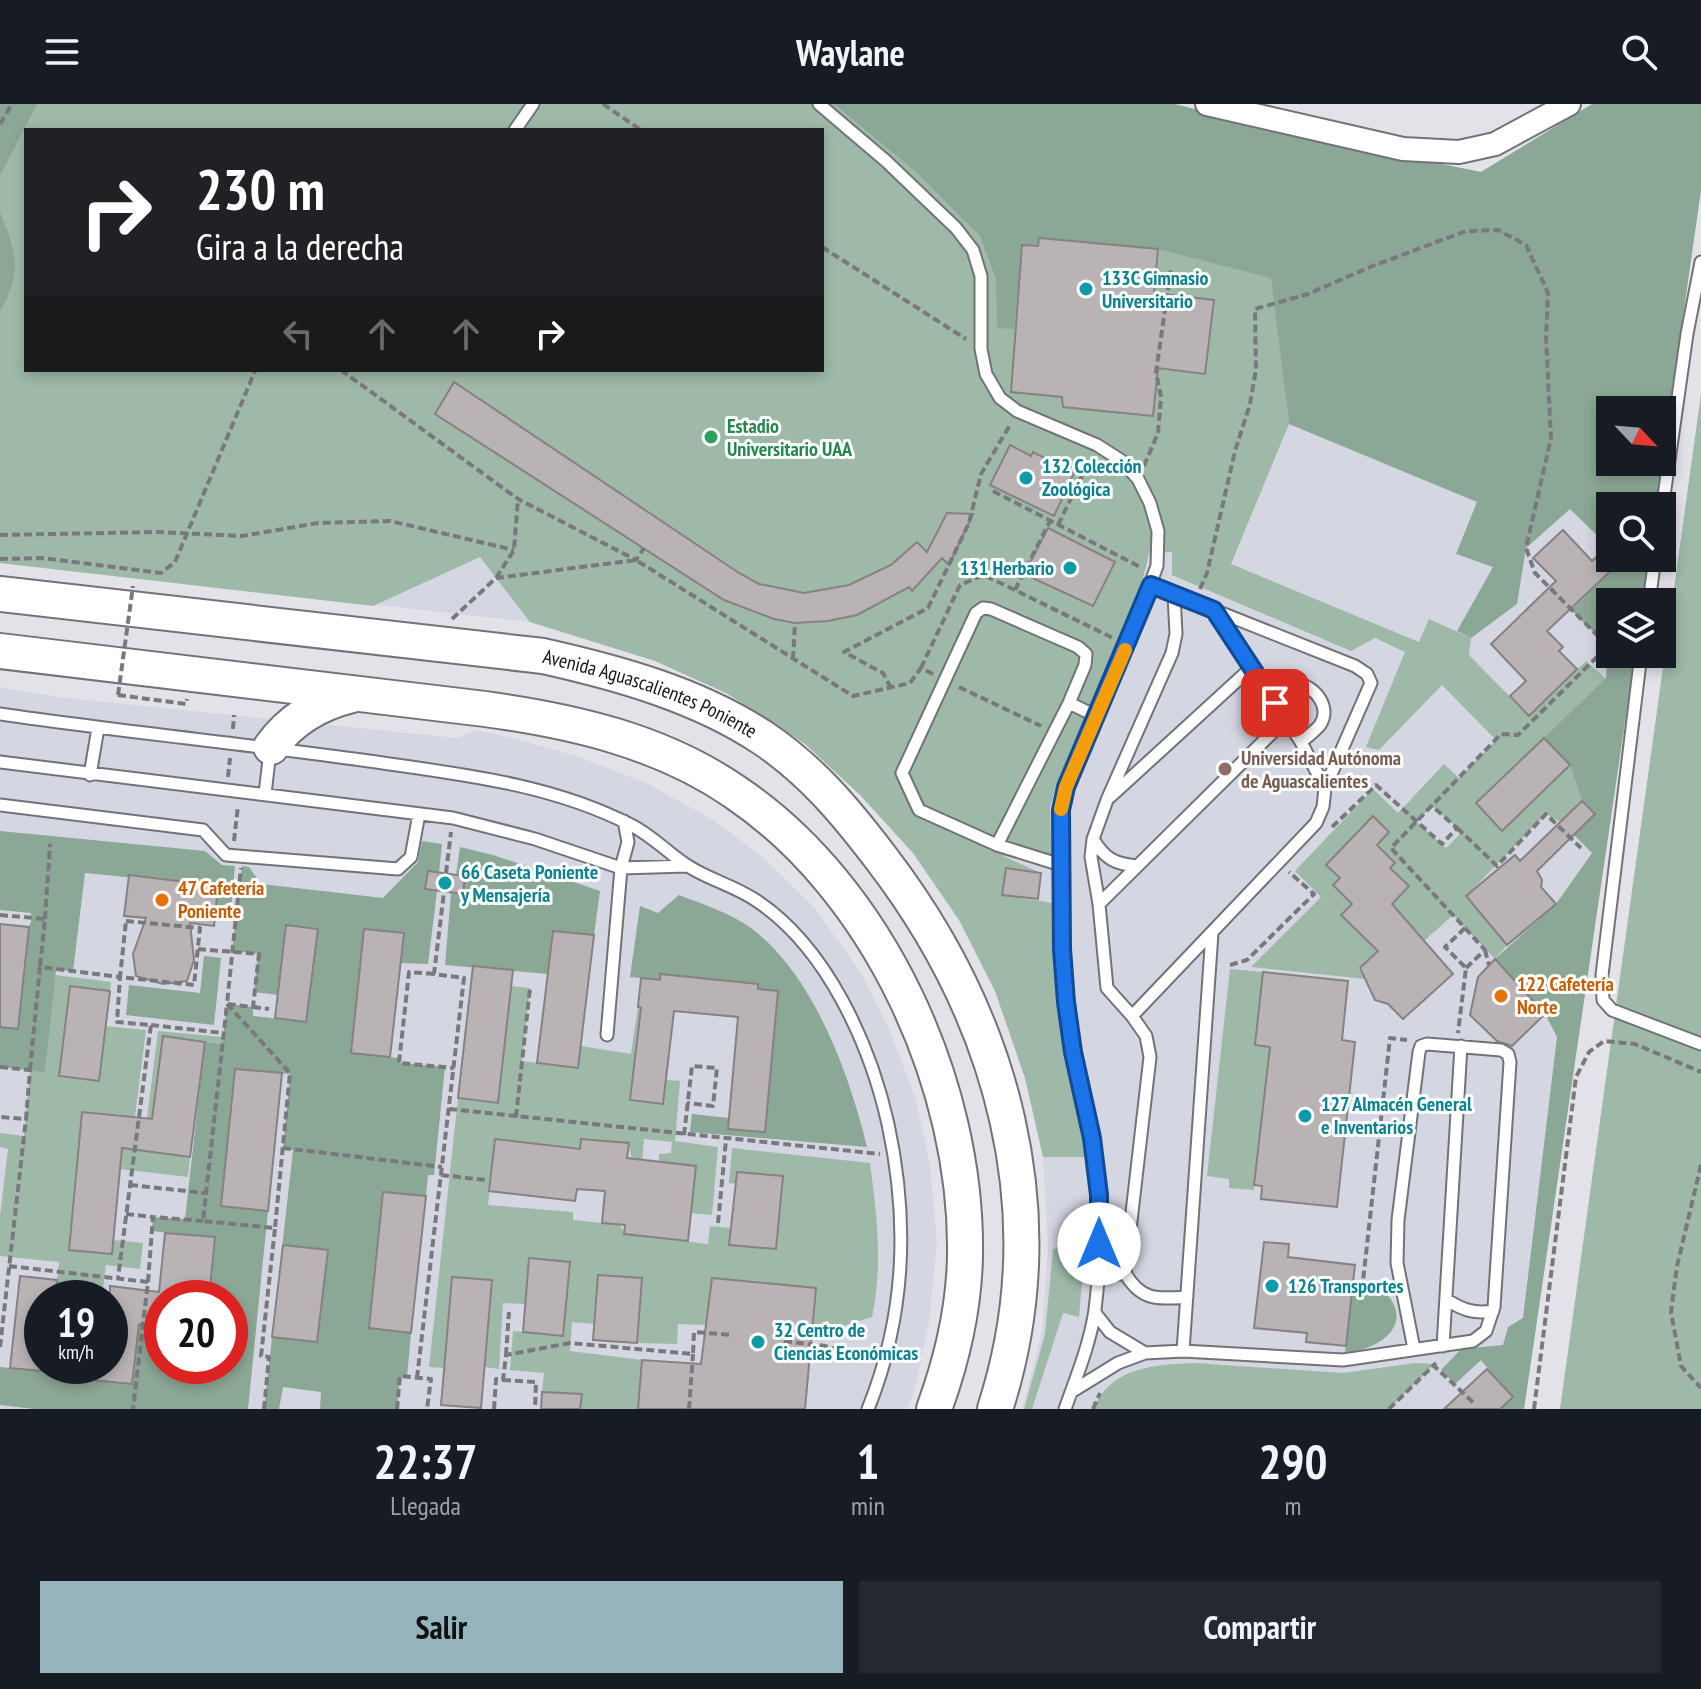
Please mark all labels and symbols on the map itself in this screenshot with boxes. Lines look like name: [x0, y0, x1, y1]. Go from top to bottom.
place label: 133C Gimnasio Universitario: [1102, 265, 1209, 314]
marker: 133C Gimnasio Universitario: [1077, 280, 1095, 298]
north arrow: [1596, 396, 1676, 476]
place label: Estadio Universitario UAA: [727, 413, 853, 462]
marker: Estadio Universitario UAA: [702, 428, 720, 446]
place label: 132 Colección Zoológica: [1042, 453, 1142, 502]
marker: 132 Colección Zoológica: [1017, 469, 1035, 487]
place label: 131 Herbario: [960, 555, 1054, 581]
marker: 131 Herbario: [1061, 559, 1079, 577]
street label: Avenida Aguascalientes Poniente: [540, 643, 762, 744]
pin: [1241, 669, 1309, 737]
place label: Universidad Autónoma de Aguascalientes: [1241, 745, 1401, 794]
marker: Universidad Autónoma de Aguascalientes: [1216, 760, 1234, 778]
place label: 66 Caseta Poniente y Mensajería: [460, 859, 598, 908]
marker: 66 Caseta Poniente y Mensajería: [436, 874, 454, 892]
place label: 47 Cafetería Poniente: [178, 875, 264, 924]
marker: 47 Cafetería Poniente: [153, 891, 171, 909]
place label: 122 Cafetería Norte: [1517, 971, 1614, 1020]
marker: 122 Cafetería Norte: [1492, 987, 1510, 1005]
place label: 127 Almacén General e Inventarios: [1321, 1091, 1472, 1140]
marker: 127 Almacén General e Inventarios: [1296, 1107, 1314, 1125]
position arrow: [1057, 1202, 1141, 1286]
place label: 126 Transportes: [1288, 1273, 1404, 1299]
marker: 126 Transportes: [1263, 1277, 1281, 1295]
speed limit sign: 20: [144, 1280, 248, 1384]
place label: 32 Centro de Ciencias Económicas: [774, 1317, 918, 1366]
marker: 32 Centro de Ciencias Económicas: [749, 1333, 767, 1351]

